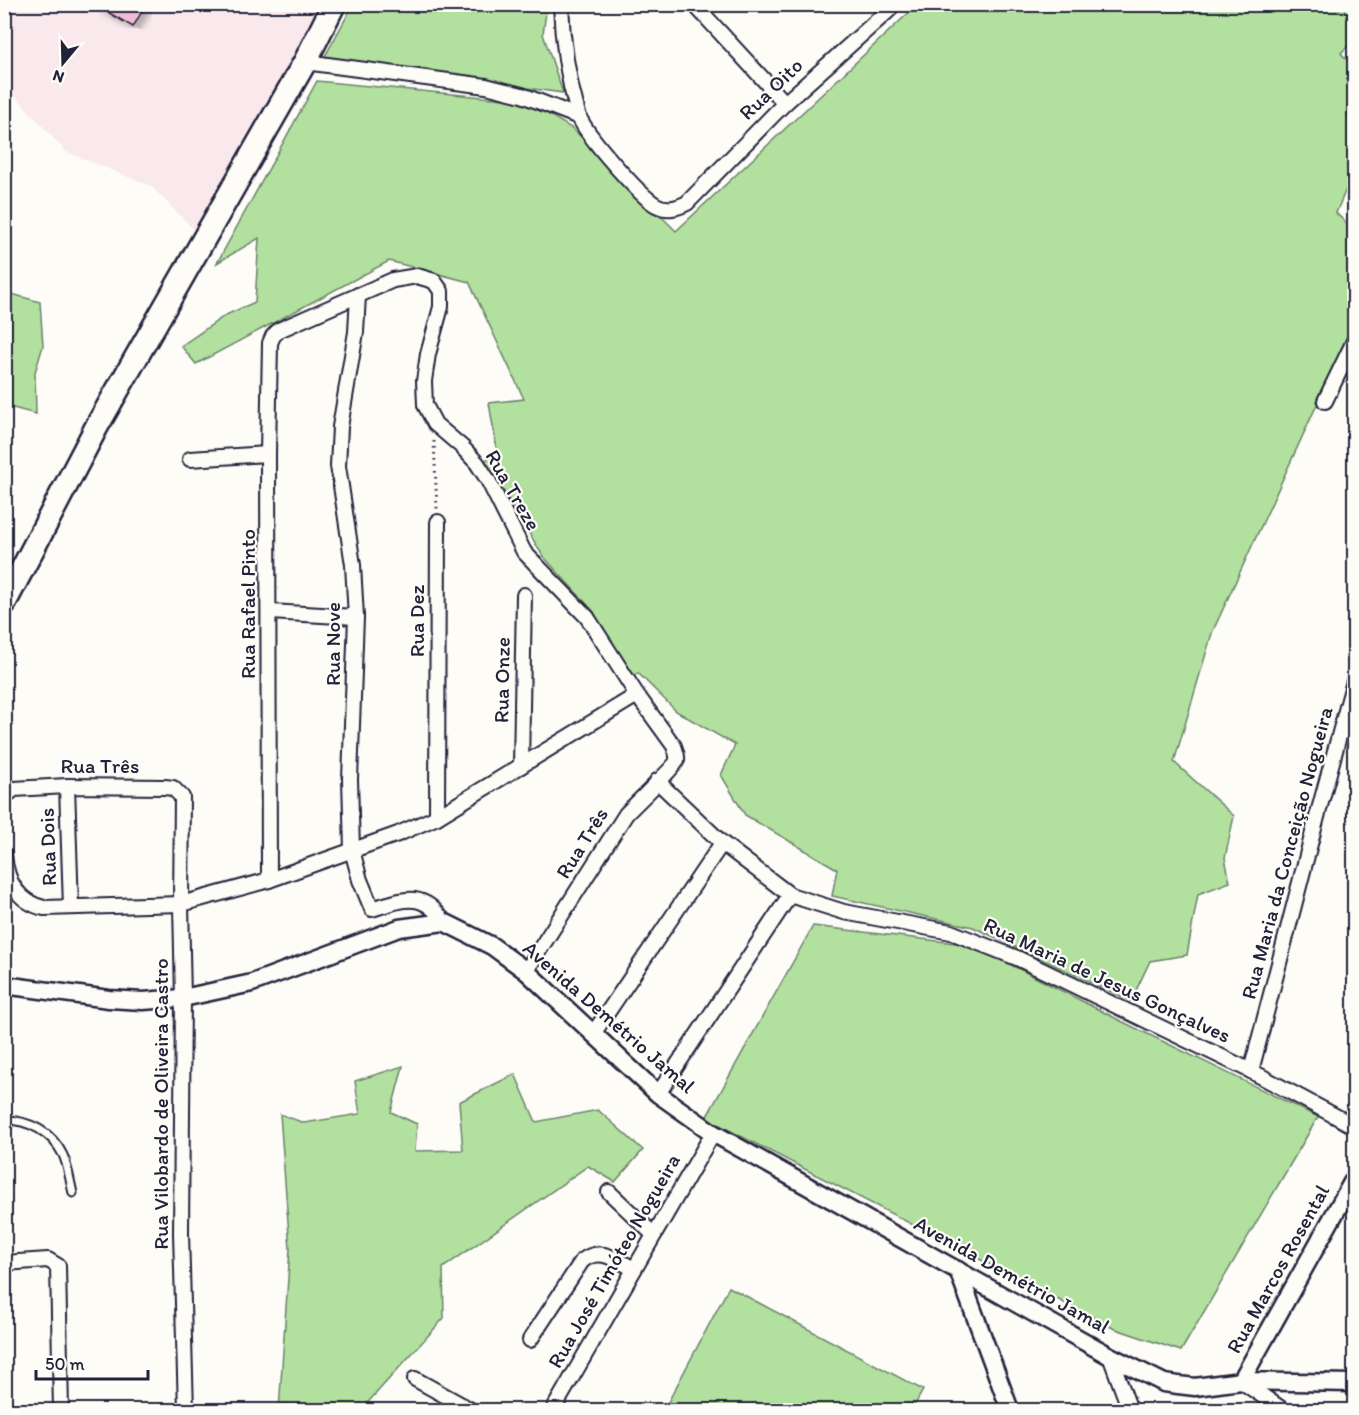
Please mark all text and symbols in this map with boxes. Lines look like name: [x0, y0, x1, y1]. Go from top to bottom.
north arrow: [33, 33, 93, 93]
street label: Rua Oito: [734, 52, 808, 125]
text: N: [50, 66, 66, 87]
street label: Rua Treze: [480, 445, 547, 535]
street label: Rua Rafael Pinto: [235, 529, 260, 679]
street label: Rua Dez: [404, 584, 429, 657]
street label: Rua Nove: [320, 602, 345, 686]
street label: Rua Onze: [488, 637, 515, 723]
street label: Rua Maria da Conceição Nogueira: [1235, 704, 1338, 1002]
street label: Rua Três: [61, 753, 139, 778]
street label: Rua Três: [550, 803, 613, 883]
street label: Rua Dois: [34, 808, 61, 886]
street label: Rua Maria de Jesus Gonçalves: [980, 911, 1235, 1048]
street label: Avenida Demétrio Jamal: [518, 935, 700, 1098]
street label: Rua Vilobardo de Oliveira Castro: [148, 958, 173, 1250]
street label: Rua José Timóteo Nogueira: [542, 1149, 685, 1372]
street label: Rua Marcos Rosental: [1221, 1180, 1334, 1357]
street label: Avenida Demétrio Jamal: [910, 1210, 1114, 1339]
scale bar: [36, 1343, 148, 1381]
text: 50 m: [45, 1353, 85, 1375]

